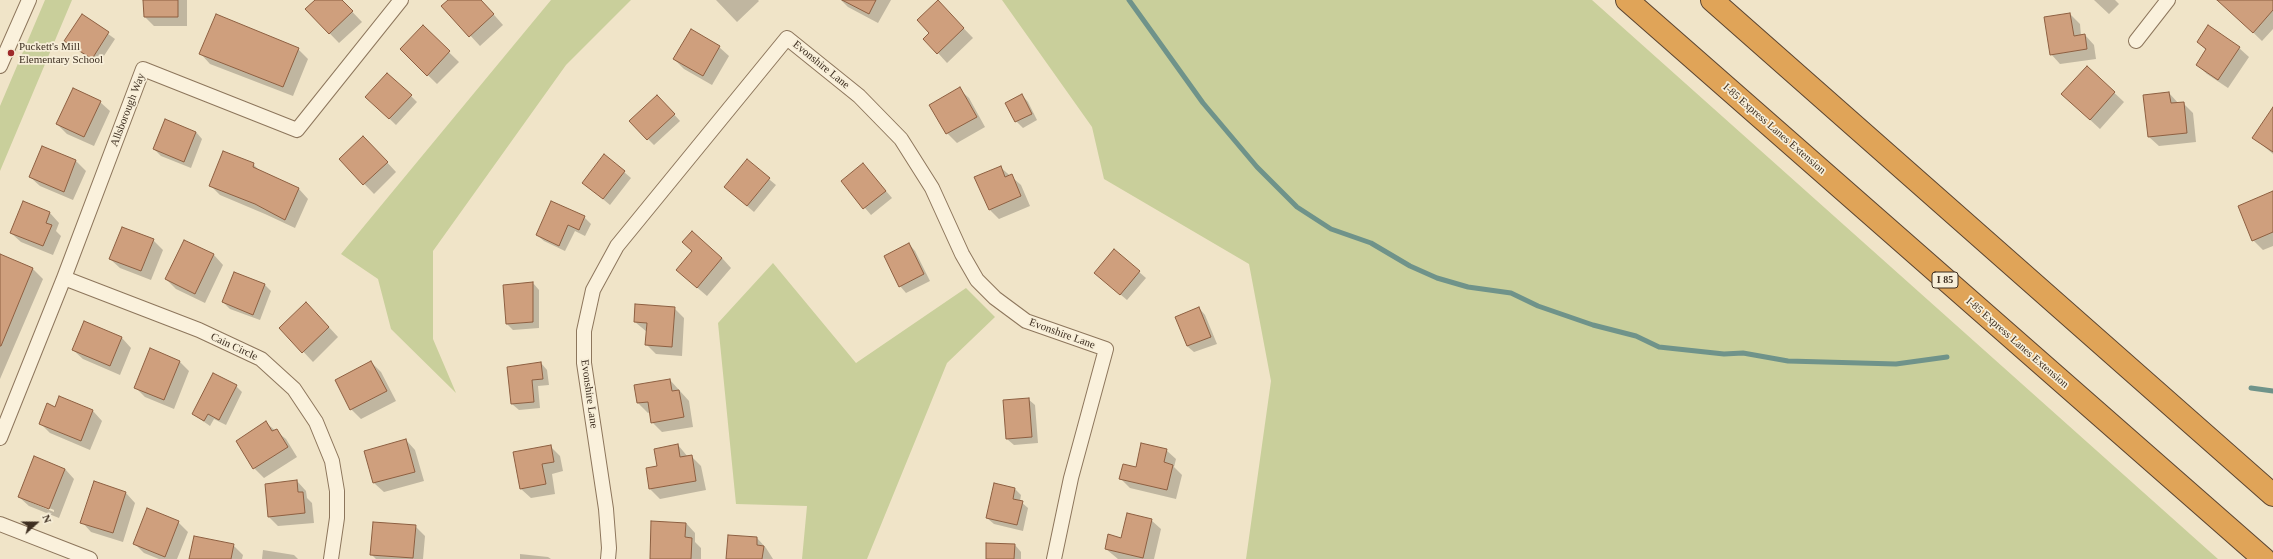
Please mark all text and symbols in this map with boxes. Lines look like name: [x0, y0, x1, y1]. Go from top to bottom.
street label: Evonshire Lane: [790, 38, 852, 92]
place label: Puckett's Mill Elementary School: [19, 40, 103, 66]
marker: Puckett's Mill Elementary School: [6, 48, 16, 58]
street label: Allsborough Way: [108, 71, 148, 149]
street label: I-85 Express Lanes Extension: [1720, 81, 1828, 177]
road number: I 85: [1932, 272, 1958, 288]
street label: I-85 Express Lanes Extension: [1963, 295, 2071, 391]
street label: Evonshire Lane: [1027, 316, 1097, 352]
street label: Cain Circle: [208, 330, 260, 364]
street label: Evonshire Lane: [578, 359, 600, 429]
north arrow: [16, 503, 56, 543]
text: N: [40, 513, 54, 525]

